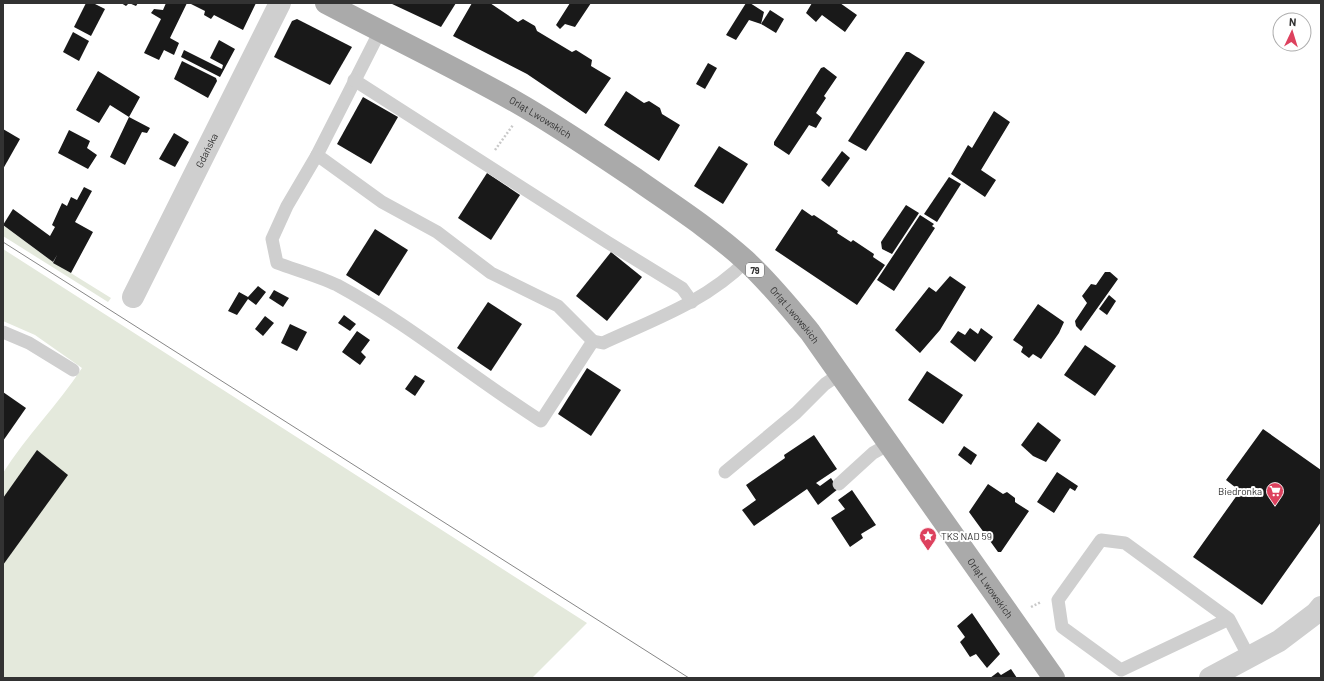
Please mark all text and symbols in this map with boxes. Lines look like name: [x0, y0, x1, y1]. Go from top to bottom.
north arrow: [1272, 12, 1312, 52]
text: N: [1289, 15, 1297, 28]
street label: Orląt Lwowskich: [507, 94, 574, 141]
street label: Gdańska: [193, 131, 220, 170]
road number: 79: [746, 263, 764, 277]
street label: Orląt Lwowskich: [768, 284, 822, 346]
supermarket icon: Biedronka: [1265, 481, 1285, 506]
place label: Biedronka: [1218, 485, 1262, 497]
place icon: TKS NAD 59: [918, 526, 938, 551]
place label: TKS NAD 59: [941, 530, 992, 542]
street label: Orląt Lwowskich: [965, 556, 1016, 620]

